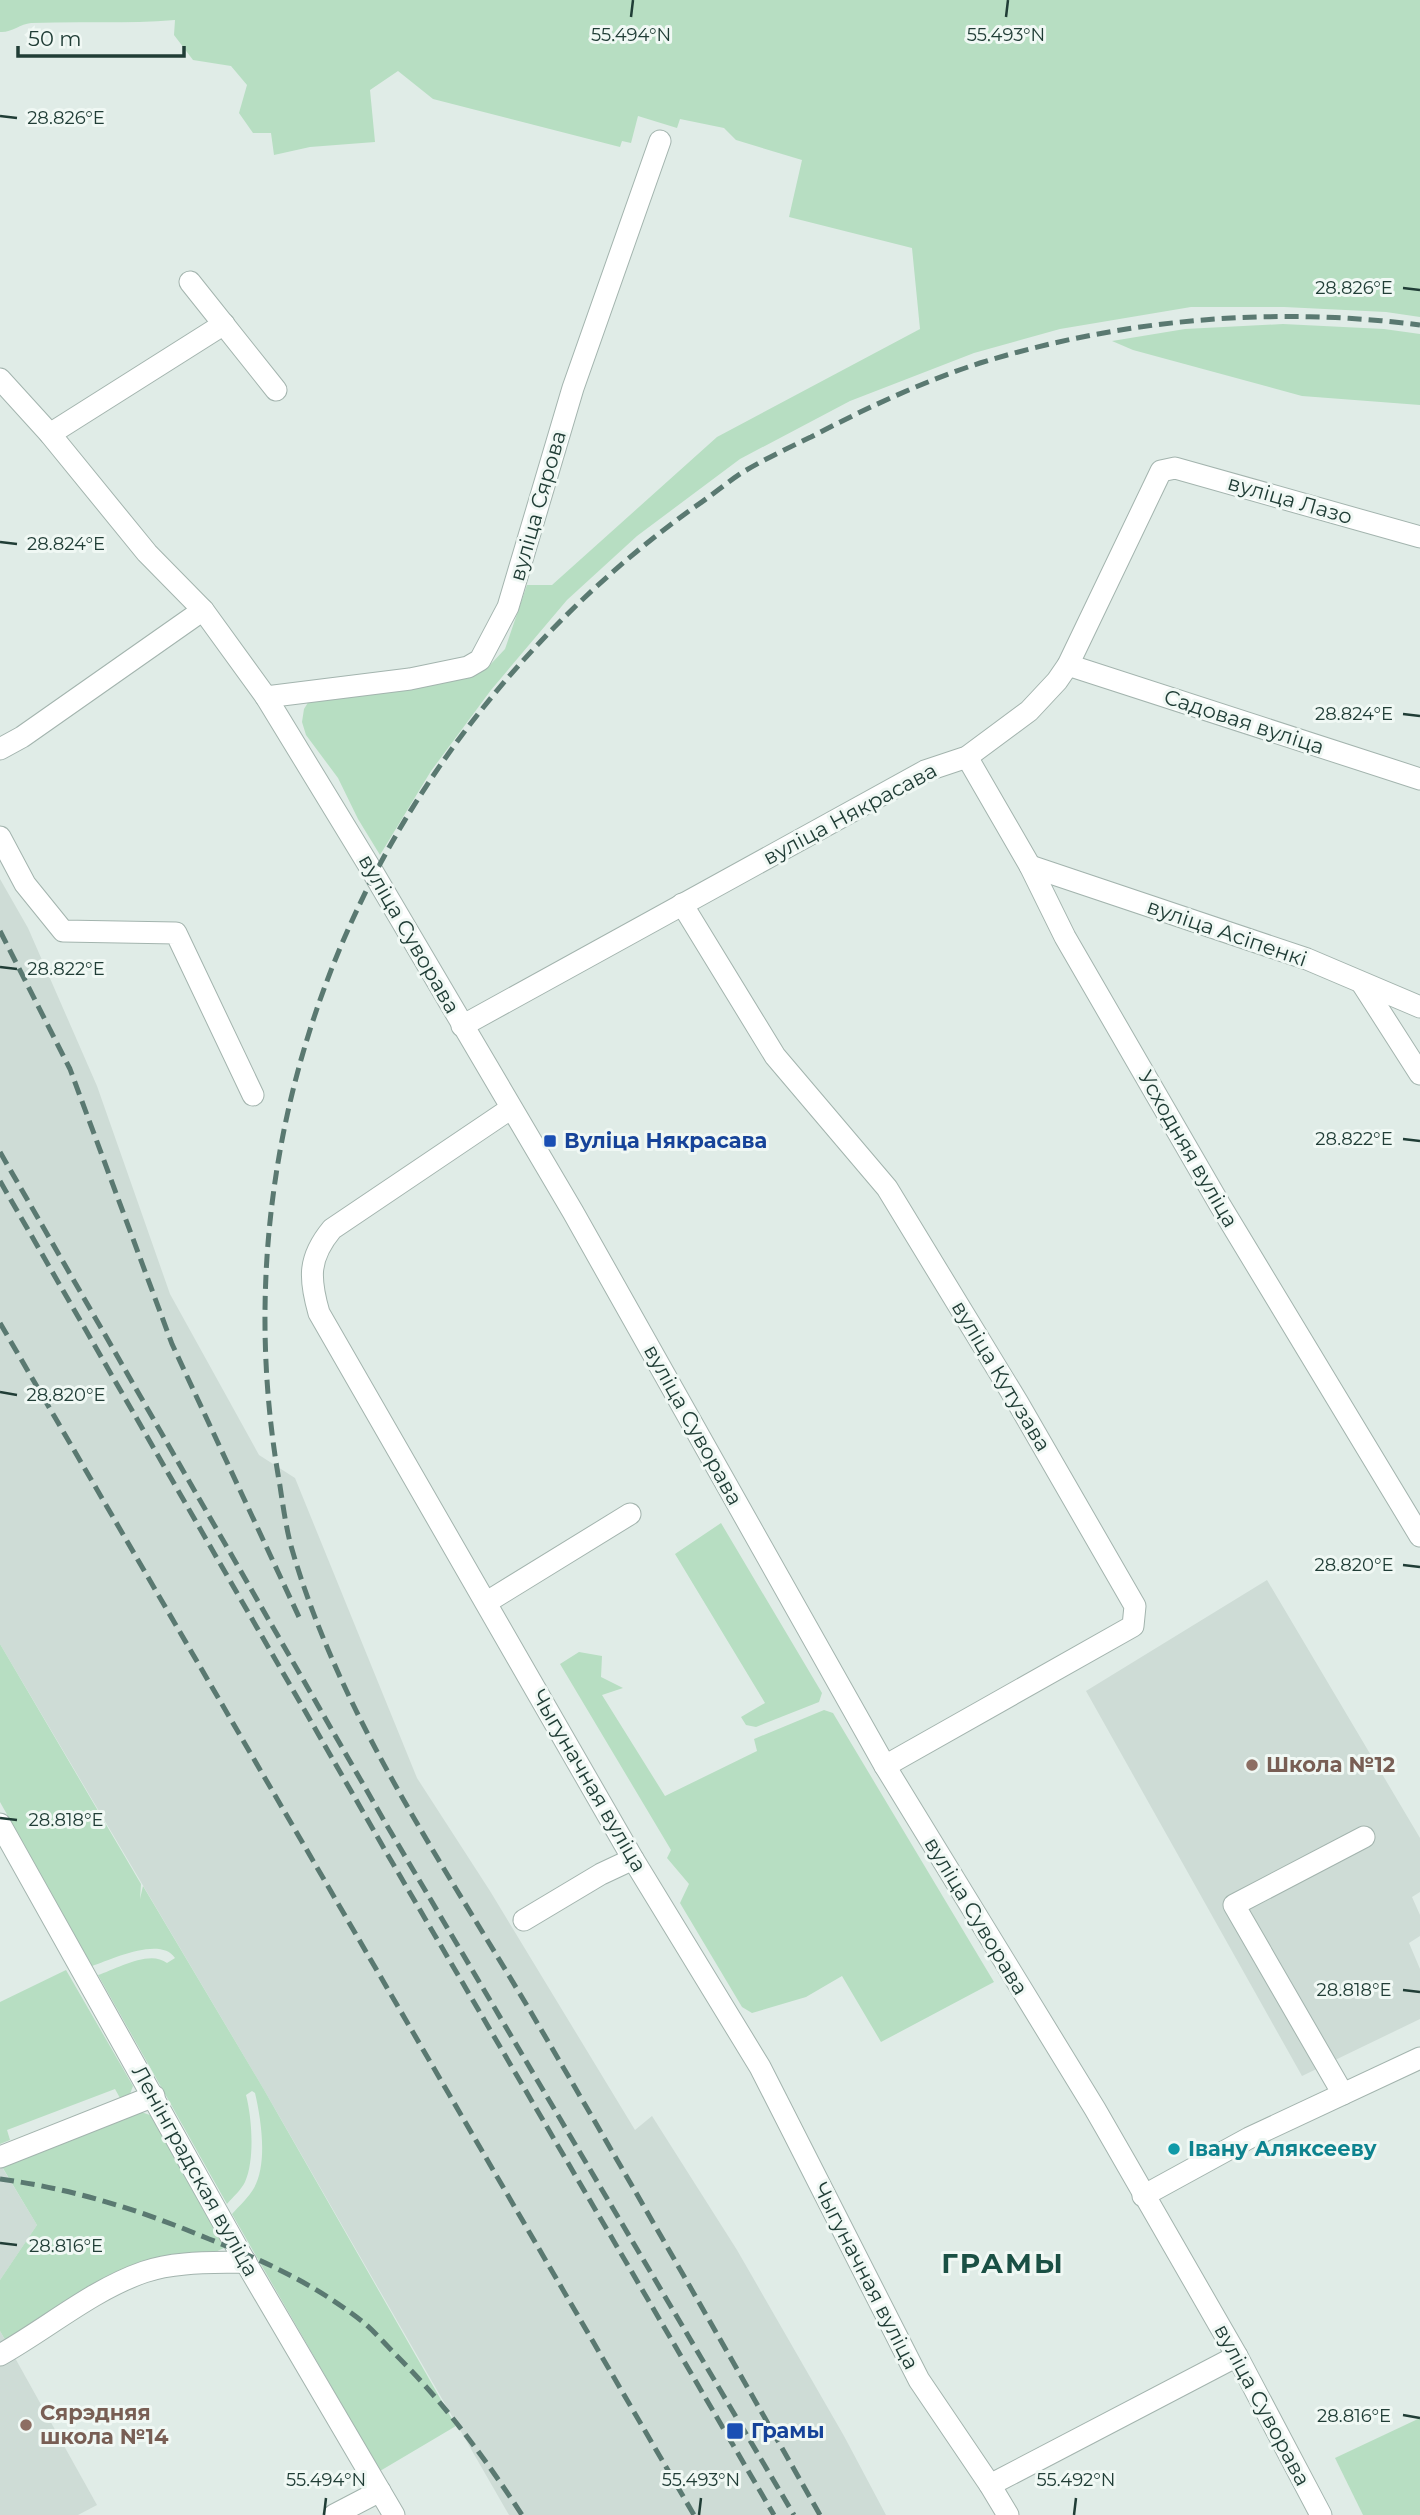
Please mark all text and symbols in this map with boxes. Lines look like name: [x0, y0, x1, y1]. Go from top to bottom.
scale bar: [18, 14, 184, 58]
text: 55.494°N: [591, 24, 671, 46]
text: 55.493°N: [967, 24, 1045, 46]
text: 50 m: [28, 26, 82, 51]
text: 28.826°E: [27, 107, 105, 129]
text: 28.826°E: [1315, 277, 1393, 299]
street label: вуліца Сярова: [504, 428, 571, 584]
street label: вуліца Лазо: [1225, 470, 1355, 529]
text: 28.824°E: [27, 533, 105, 555]
street label: Садовая вуліца: [1161, 684, 1327, 759]
text: 28.824°E: [1315, 703, 1393, 725]
street label: вуліца Някрасава: [759, 757, 941, 870]
street label: вуліца Суворава: [354, 850, 465, 1018]
street label: вуліца Асіпенкі: [1144, 893, 1310, 972]
text: 28.822°E: [27, 958, 105, 980]
street label: Усходняя вуліца: [1133, 1066, 1244, 1232]
place label: Вуліца Някрасава: [564, 1128, 767, 1153]
text: 28.822°E: [1315, 1128, 1393, 1150]
marker: Вуліца Някрасава: [542, 1133, 558, 1149]
street label: вуліца Кутузава: [947, 1296, 1056, 1456]
street label: вуліца Суворава: [639, 1340, 748, 1509]
text: 28.820°E: [26, 1384, 106, 1406]
text: 28.820°E: [1314, 1554, 1394, 1576]
street label: Чыгуначная вуліца: [527, 1685, 652, 1876]
place label: Школа №12: [1266, 1752, 1395, 1777]
marker: Школа №12: [1244, 1757, 1260, 1773]
text: 28.818°E: [29, 1809, 103, 1831]
street label: вуліца Суворава: [919, 1832, 1033, 1999]
text: 28.818°E: [1317, 1979, 1391, 2001]
street label: Ленінградская вуліца: [127, 2061, 264, 2281]
place label: Івану Аляксееву: [1188, 2136, 1377, 2161]
marker: Івану Аляксееву: [1166, 2141, 1182, 2157]
street label: Чыгуначная вуліца: [808, 2178, 924, 2373]
text: 28.816°E: [29, 2235, 103, 2257]
district label: ГРАМЫ: [941, 2246, 1065, 2280]
street label: вуліца Суворава: [1209, 2320, 1316, 2490]
place label: Сярэдняя школа №14: [40, 2400, 169, 2449]
text: 28.816°E: [1317, 2405, 1391, 2427]
marker: Сярэдняя школа №14: [18, 2417, 34, 2433]
place label: Грамы: [751, 2418, 824, 2443]
marker: Грамы: [725, 2421, 745, 2441]
text: 55.494°N: [286, 2469, 366, 2491]
text: 55.493°N: [662, 2469, 740, 2491]
text: 55.492°N: [1037, 2469, 1116, 2491]

